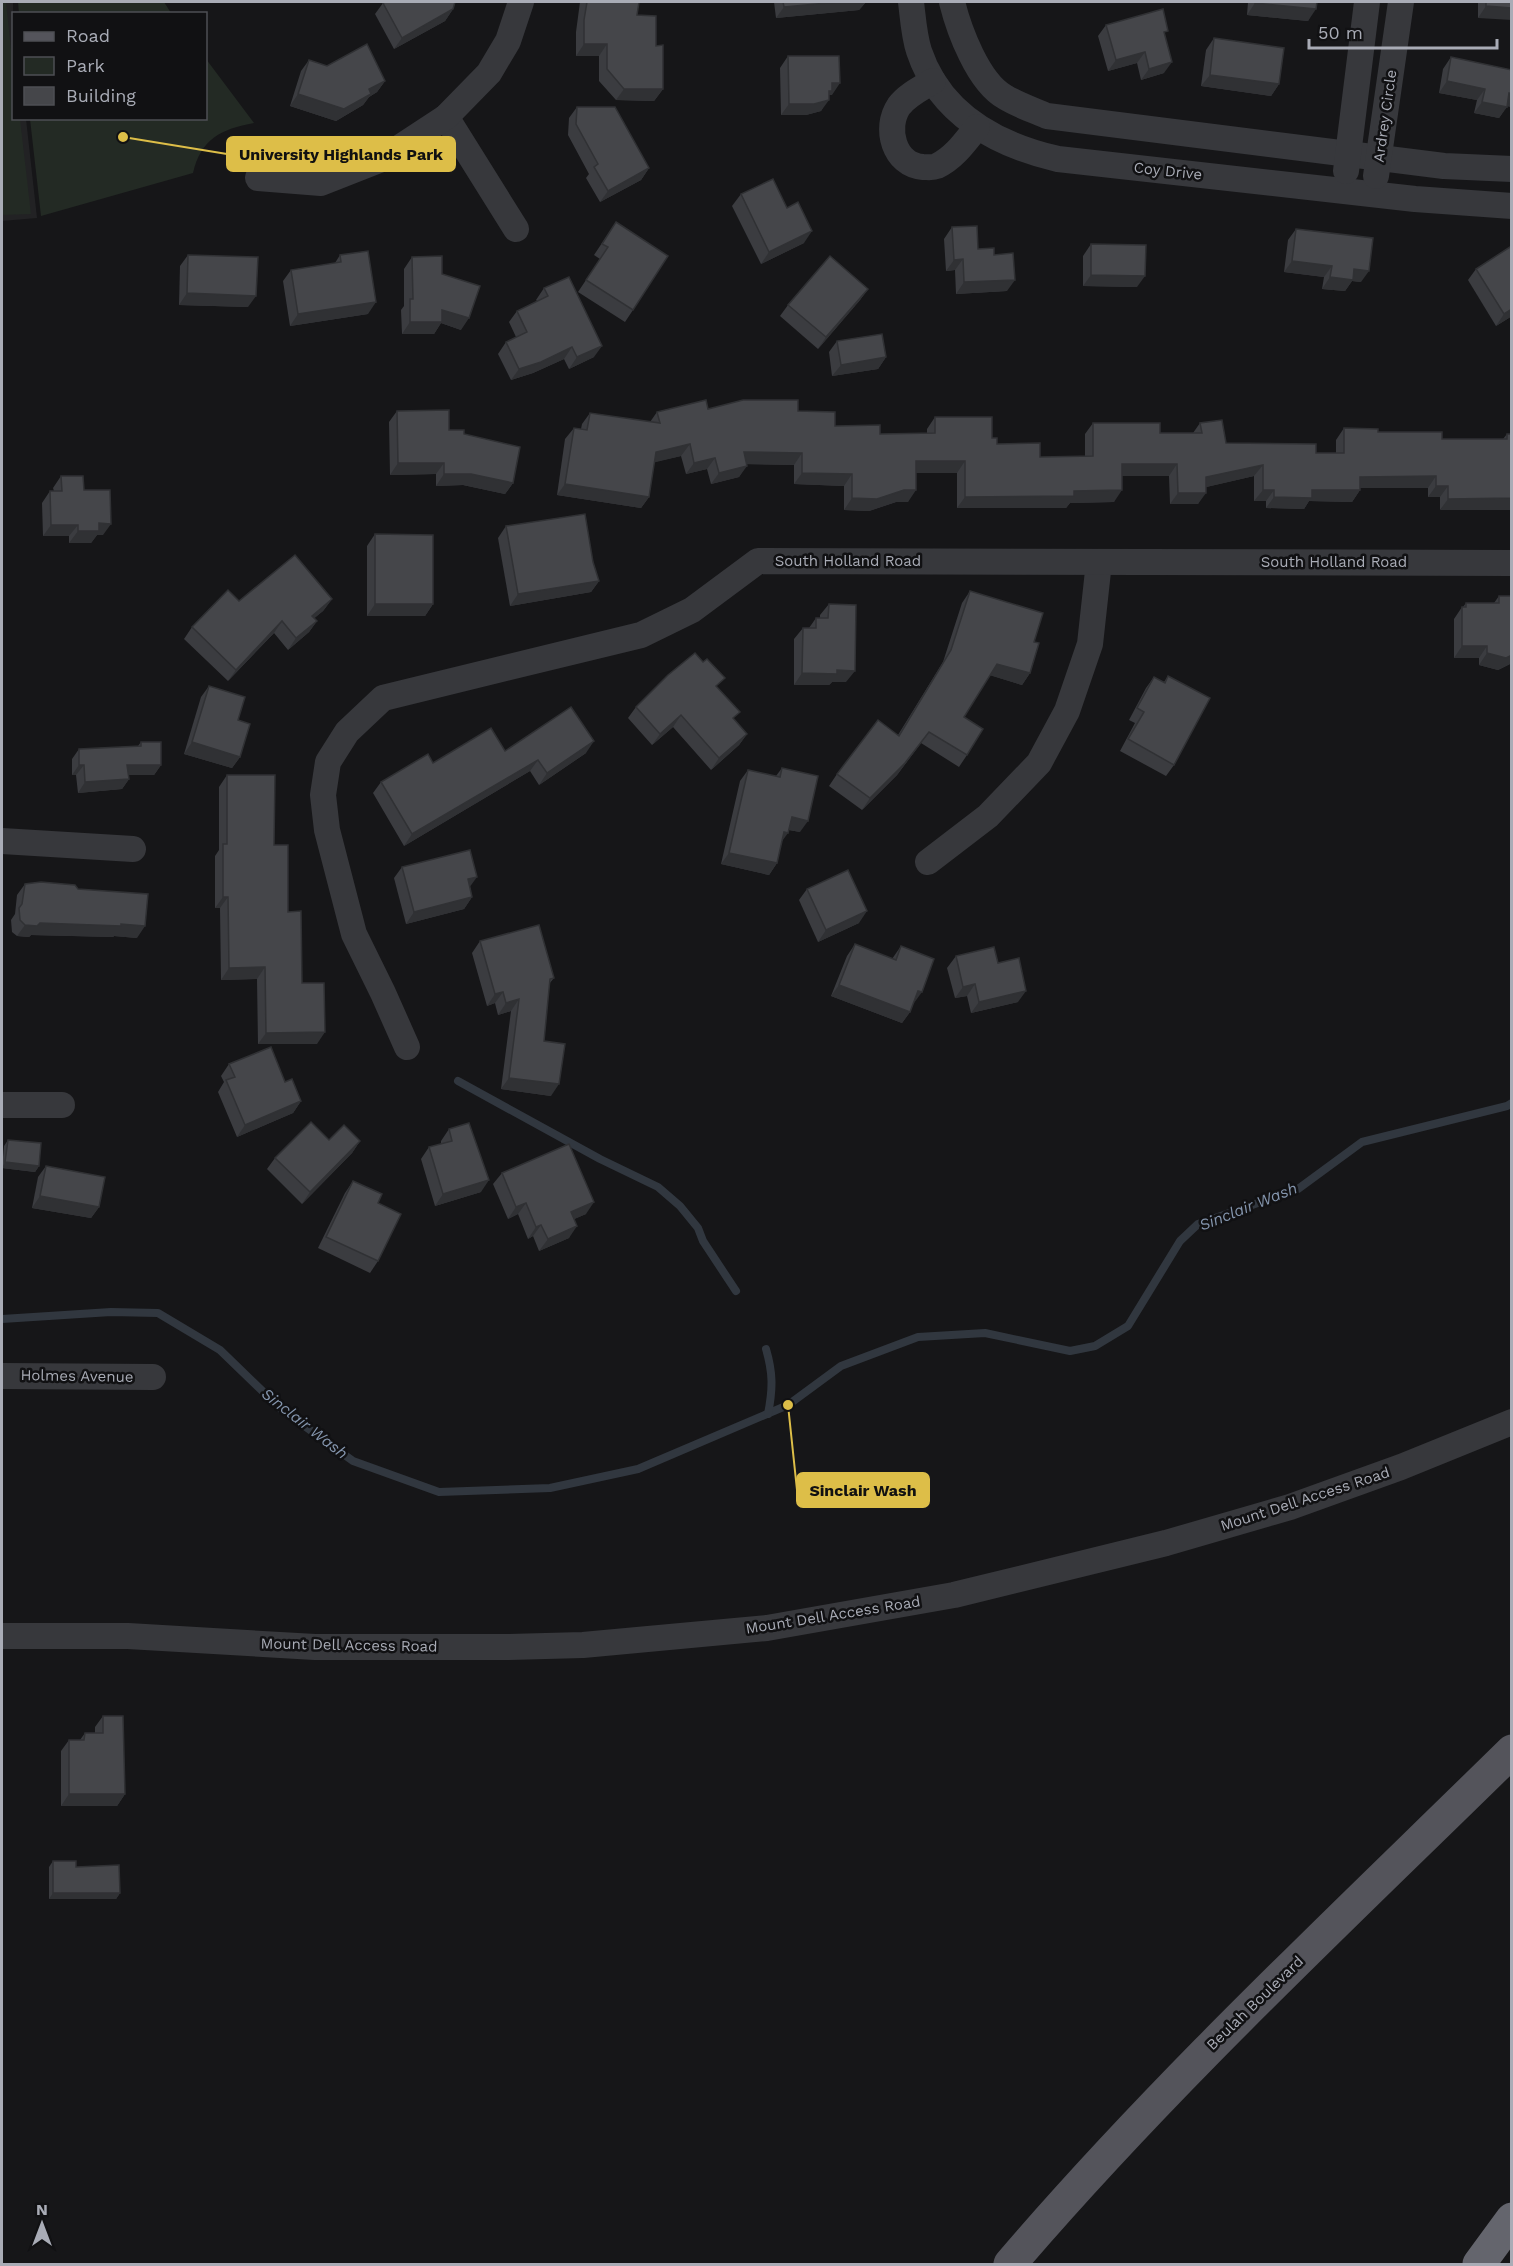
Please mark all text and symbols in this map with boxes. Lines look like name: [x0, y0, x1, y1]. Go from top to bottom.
legend: [12, 12, 207, 120]
scale bar: [1309, 12, 1496, 50]
text: 50 m: [1318, 22, 1363, 43]
text: Road: [66, 25, 110, 46]
text: Park: [66, 55, 105, 76]
street label: Ardrey Circle: [1370, 68, 1400, 164]
text: Building: [66, 85, 136, 106]
callout: University Highlands Park: [227, 137, 455, 171]
text: University Highlands Park: [239, 145, 443, 164]
street label: Coy Drive: [1133, 158, 1203, 184]
street label: South Holland Road: [775, 552, 921, 570]
street label: South Holland Road: [1261, 553, 1407, 571]
water label: Sinclair Wash: [1196, 1178, 1300, 1235]
street label: Holmes Avenue: [20, 1366, 134, 1386]
water label: Sinclair Wash: [258, 1384, 352, 1463]
street label: Mount Dell Access Road: [1218, 1463, 1392, 1535]
callout: Sinclair Wash: [797, 1473, 929, 1507]
text: Sinclair Wash: [809, 1481, 917, 1500]
street label: Mount Dell Access Road: [744, 1592, 922, 1638]
street label: Mount Dell Access Road: [260, 1634, 438, 1656]
street label: Beulah Boulevard: [1203, 1952, 1307, 2054]
north arrow: [12, 2194, 72, 2254]
text: N: [36, 2200, 48, 2219]

